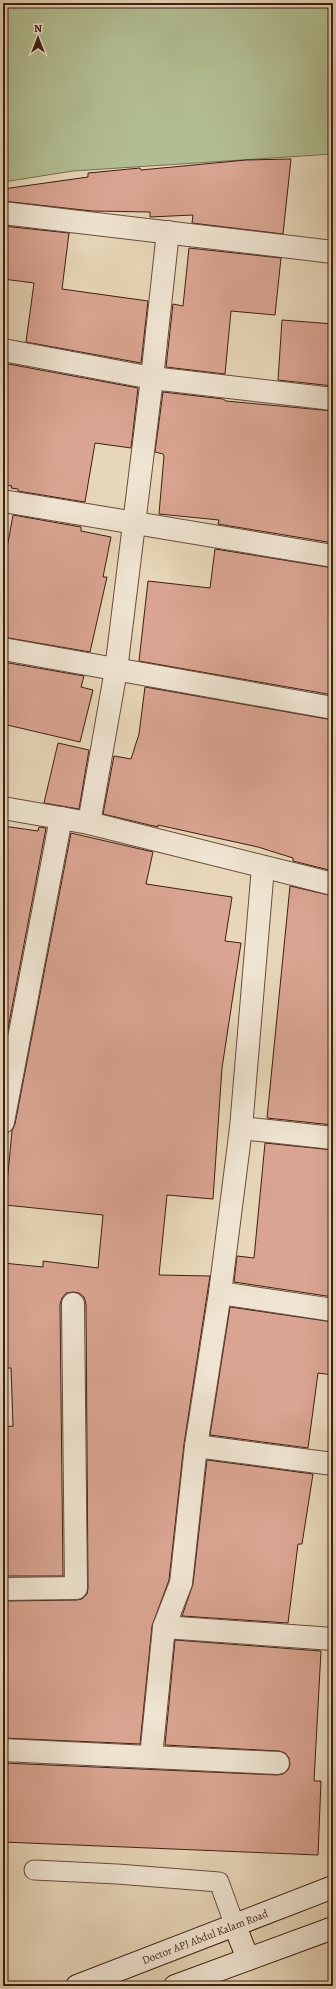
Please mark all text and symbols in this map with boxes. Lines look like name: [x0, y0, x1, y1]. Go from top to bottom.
north arrow: [18, 18, 58, 58]
text: N: [34, 21, 42, 36]
street label: Doctor APJ Abdul Kalam Road: [140, 1906, 270, 1968]

